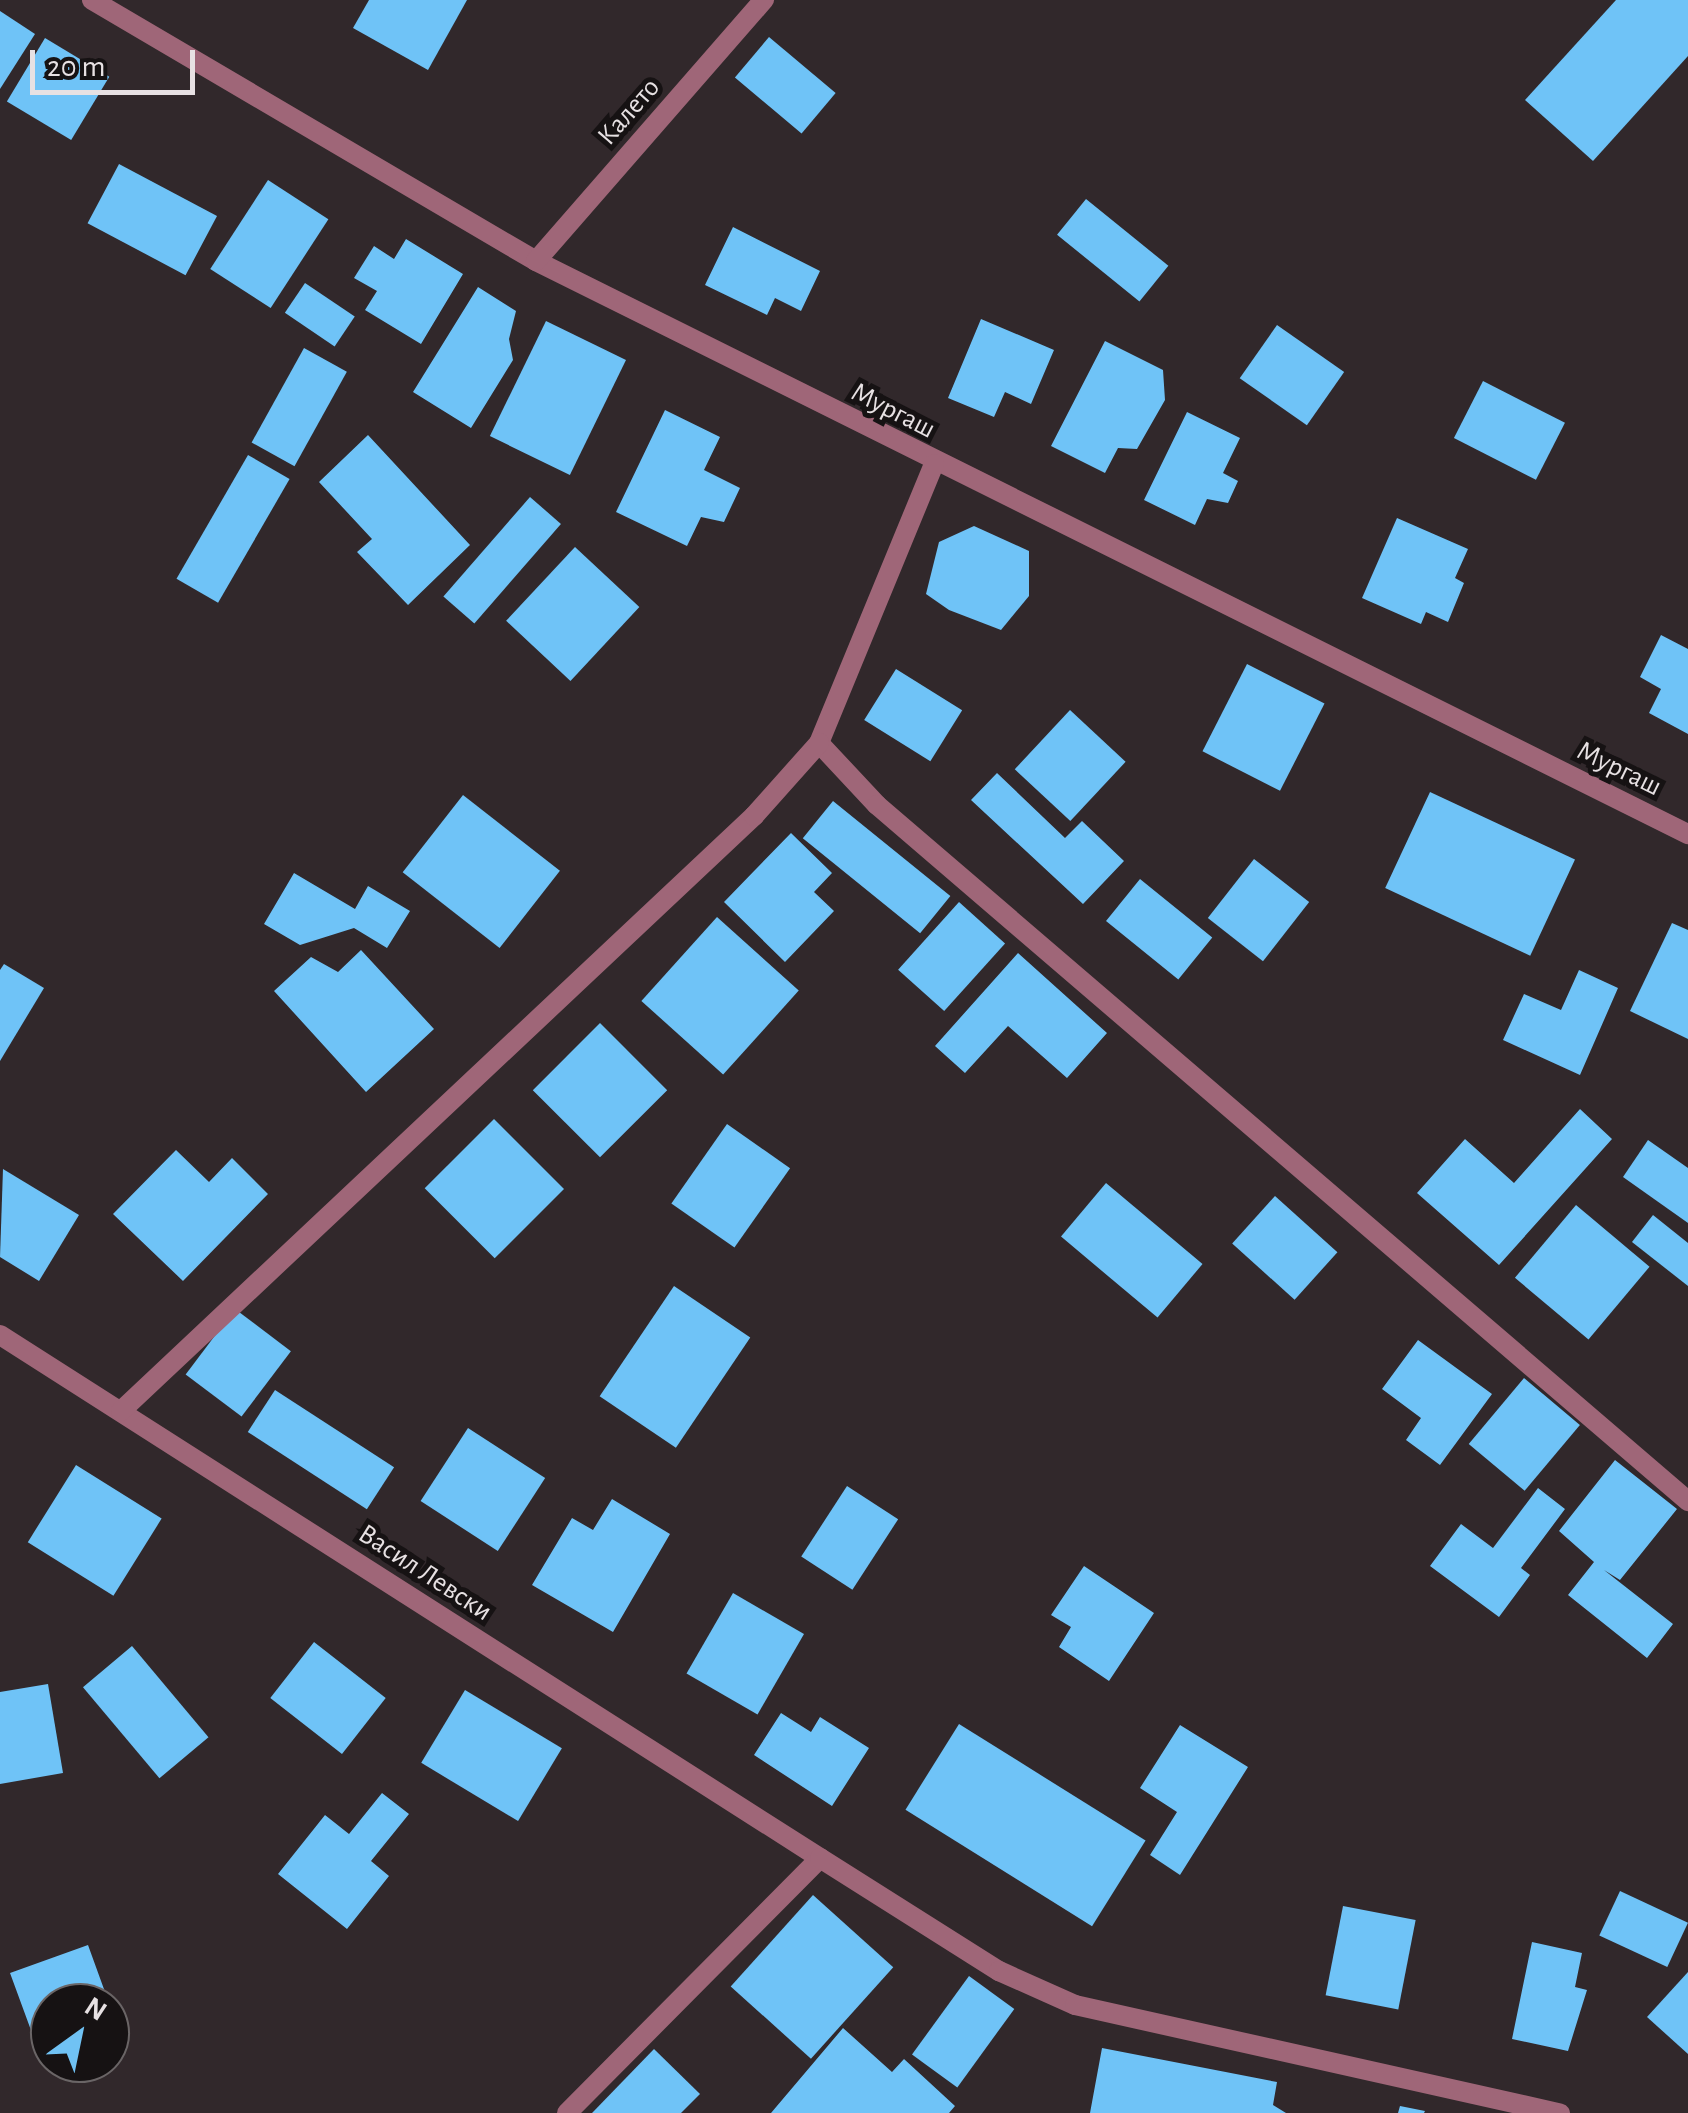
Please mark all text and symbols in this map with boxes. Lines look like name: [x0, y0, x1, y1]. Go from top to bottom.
scale bar: [35, 30, 200, 92]
text: 20 m: [47, 52, 105, 82]
street label: Калето: [591, 72, 667, 152]
street label: Мургаш: [845, 376, 941, 446]
street label: Мургаш: [1571, 734, 1667, 804]
street label: Васил Левски: [352, 1517, 498, 1629]
north arrow: [30, 1983, 130, 2083]
text: N: [79, 1992, 111, 2027]

